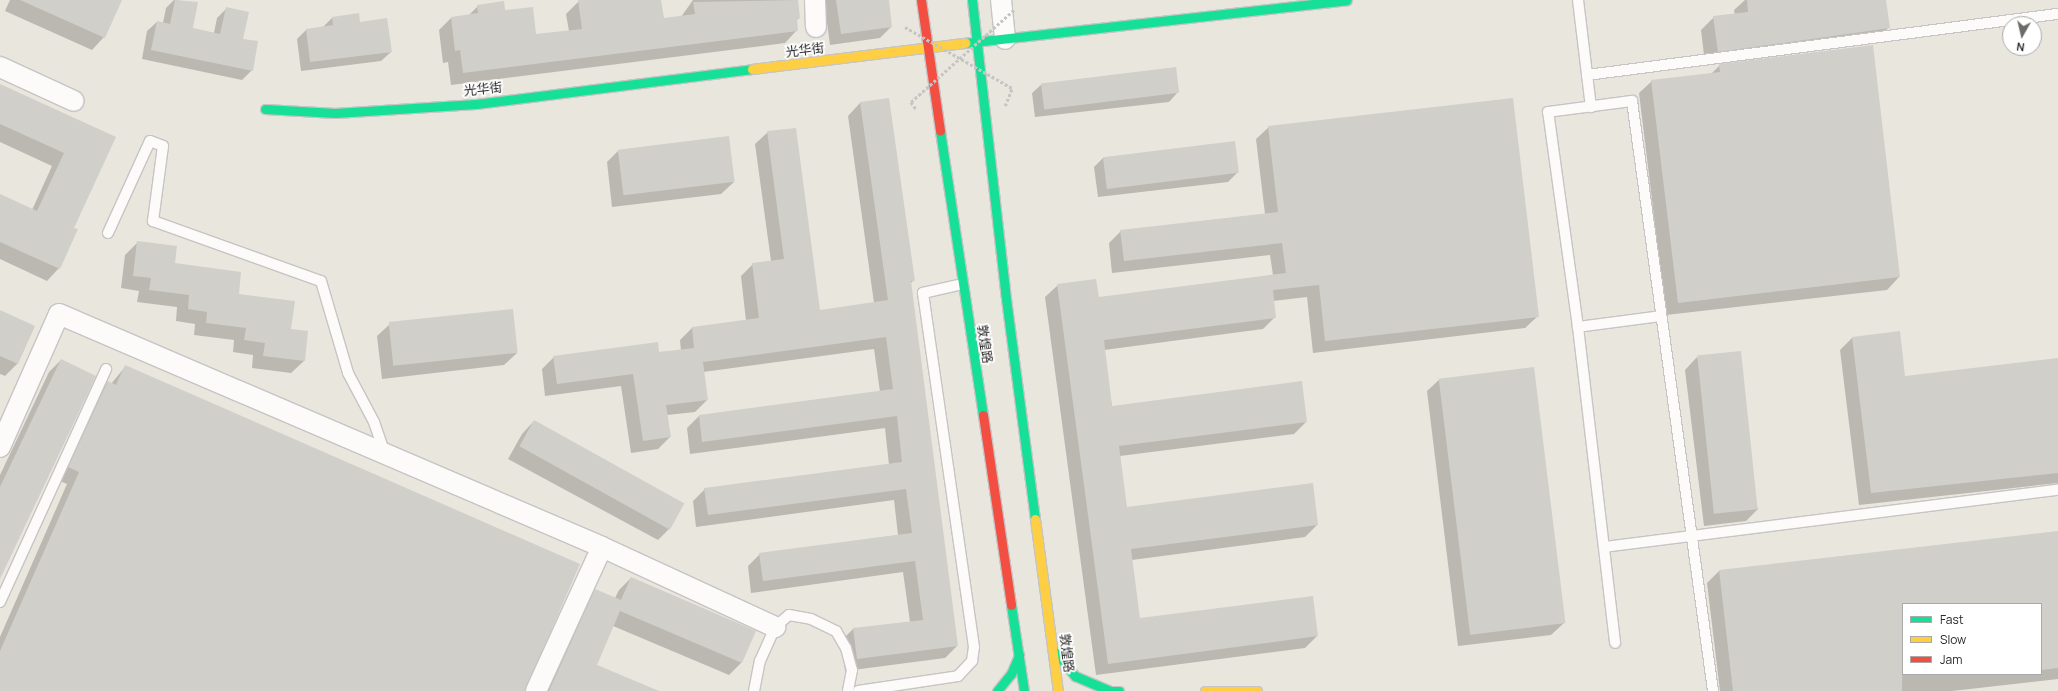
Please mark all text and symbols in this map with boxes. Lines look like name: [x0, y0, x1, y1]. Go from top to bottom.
north arrow: [2002, 16, 2042, 56]
text: N: [2015, 39, 2025, 55]
street label: 光华街: [785, 40, 825, 60]
street label: 光华街: [463, 79, 503, 99]
street label: 敦煌路: [974, 324, 996, 364]
legend: [1902, 603, 2042, 675]
text: Fast: [1940, 611, 1964, 628]
text: Slow: [1940, 631, 1966, 648]
street label: 敦煌路: [1057, 633, 1077, 673]
text: Jam: [1940, 651, 1962, 668]

